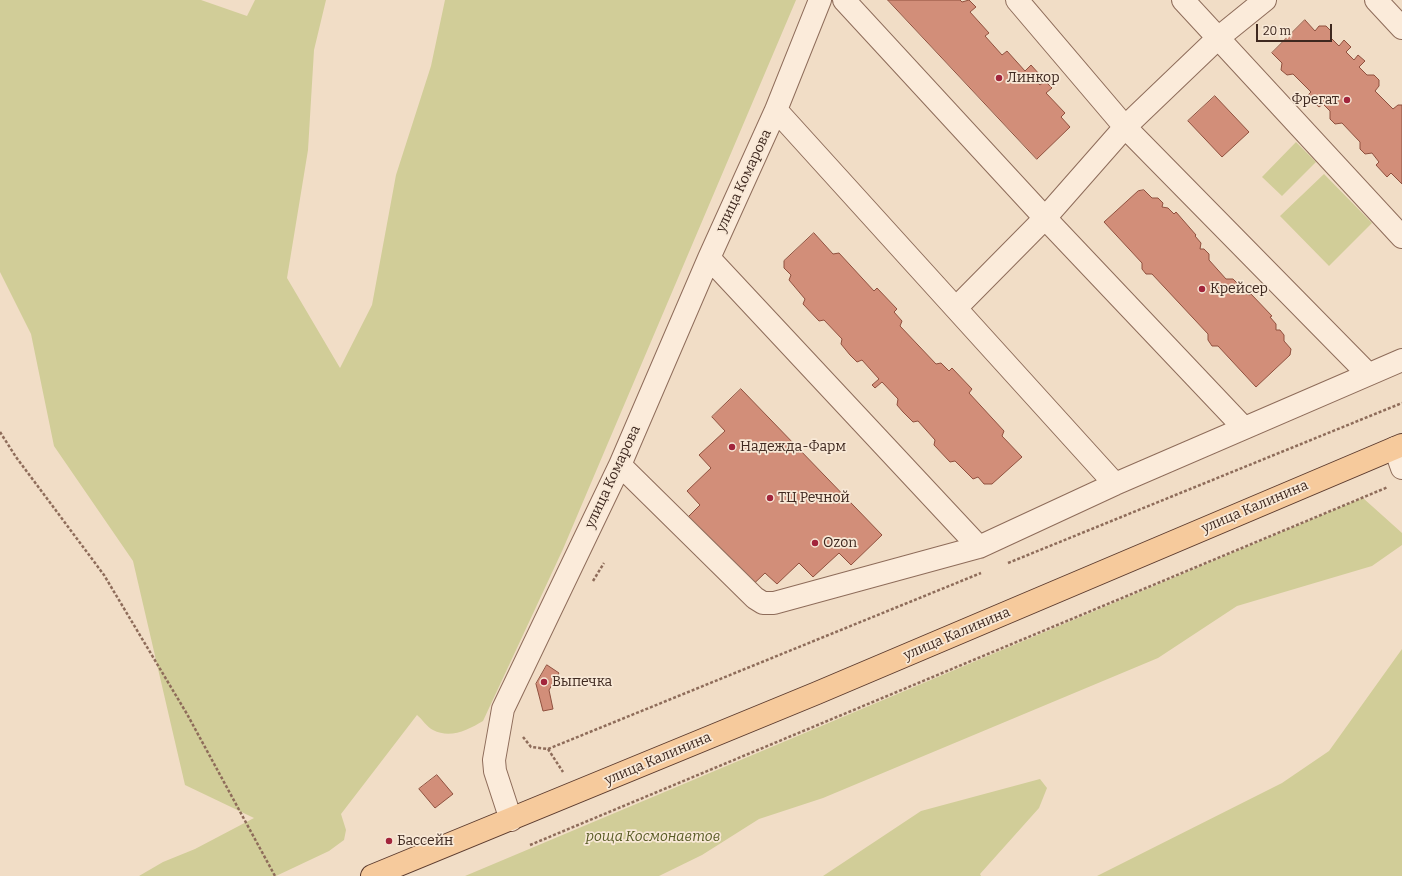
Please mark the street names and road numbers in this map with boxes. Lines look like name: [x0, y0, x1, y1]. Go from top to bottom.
street label: улица Комарова: [713, 127, 775, 235]
street label: улица Комарова: [582, 423, 644, 531]
street label: улица Калинина: [1199, 477, 1311, 537]
street label: улица Калинина: [901, 604, 1013, 664]
street label: улица Калинина: [602, 729, 714, 789]

